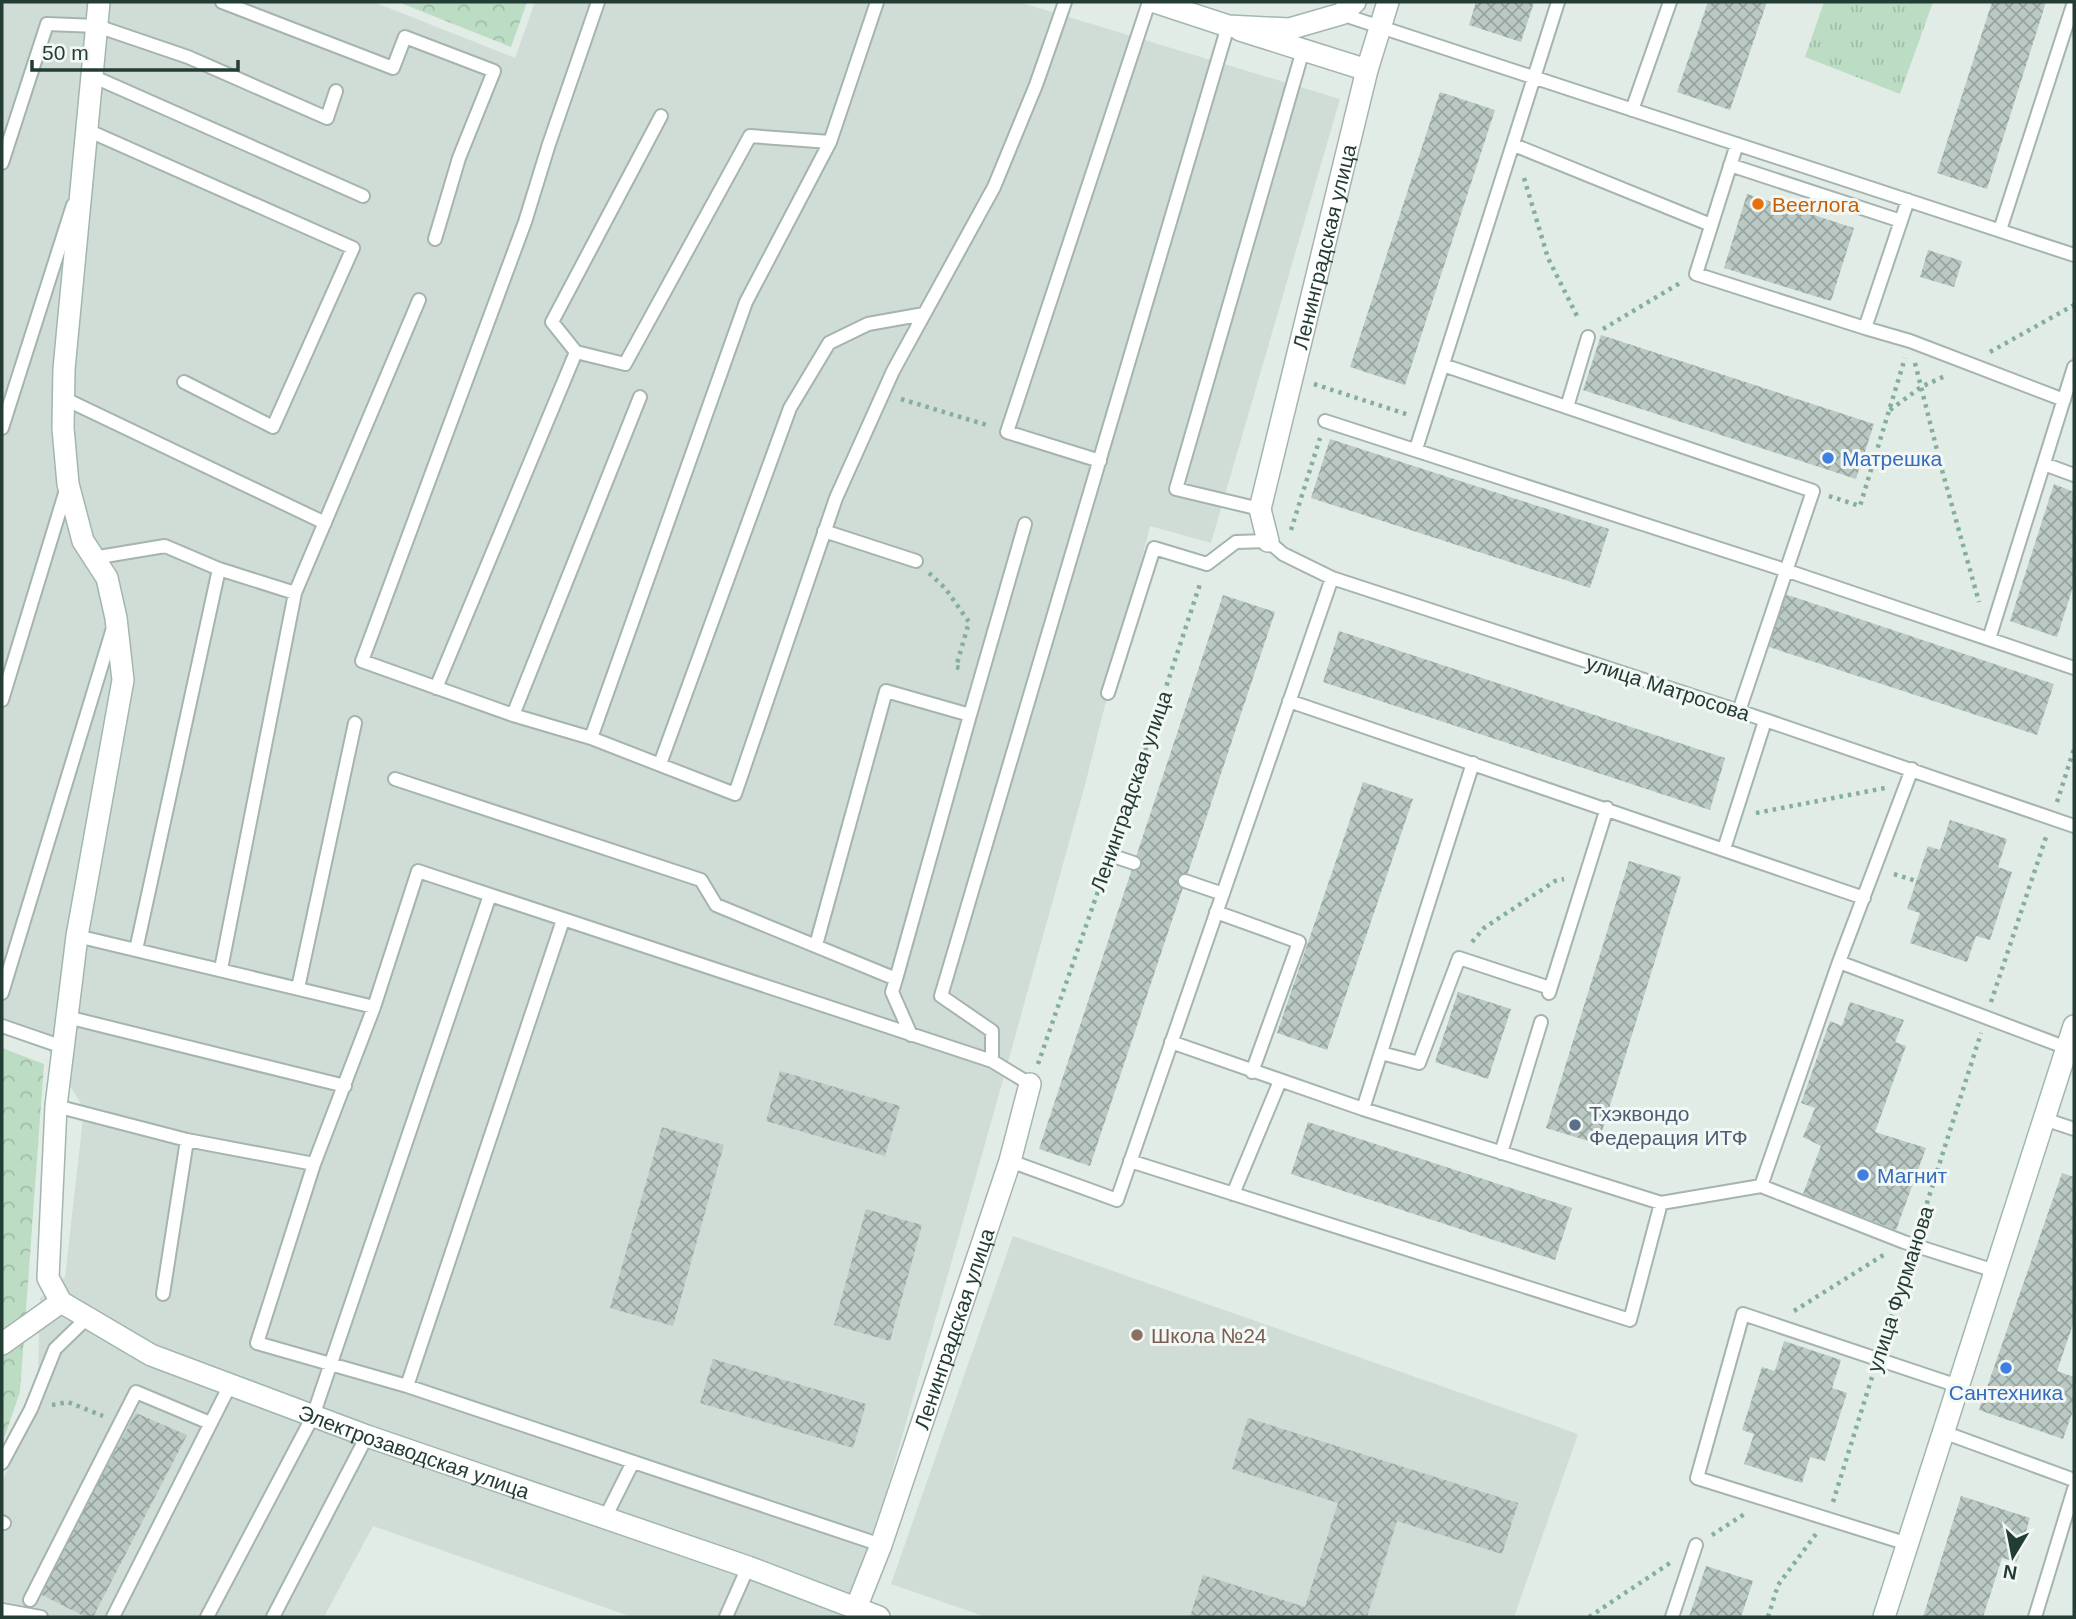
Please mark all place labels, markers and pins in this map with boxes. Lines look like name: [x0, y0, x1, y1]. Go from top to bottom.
place label: Beerлога: [1772, 193, 1860, 216]
marker: Beerлога: [1750, 196, 1766, 212]
place label: Матрешка: [1842, 447, 1942, 470]
marker: Матрешка: [1820, 450, 1836, 466]
place label: Тхэквондо Федерация ИТФ: [1589, 1102, 1748, 1149]
marker: Тхэквондо Федерация ИТФ: [1567, 1117, 1583, 1133]
place label: Магнит: [1877, 1164, 1947, 1187]
marker: Магнит: [1855, 1167, 1871, 1183]
place label: Школа №24: [1151, 1324, 1267, 1347]
marker: Школа №24: [1129, 1327, 1145, 1343]
marker: Сантехника: [1998, 1360, 2014, 1376]
place label: Сантехника: [1949, 1381, 2064, 1404]

